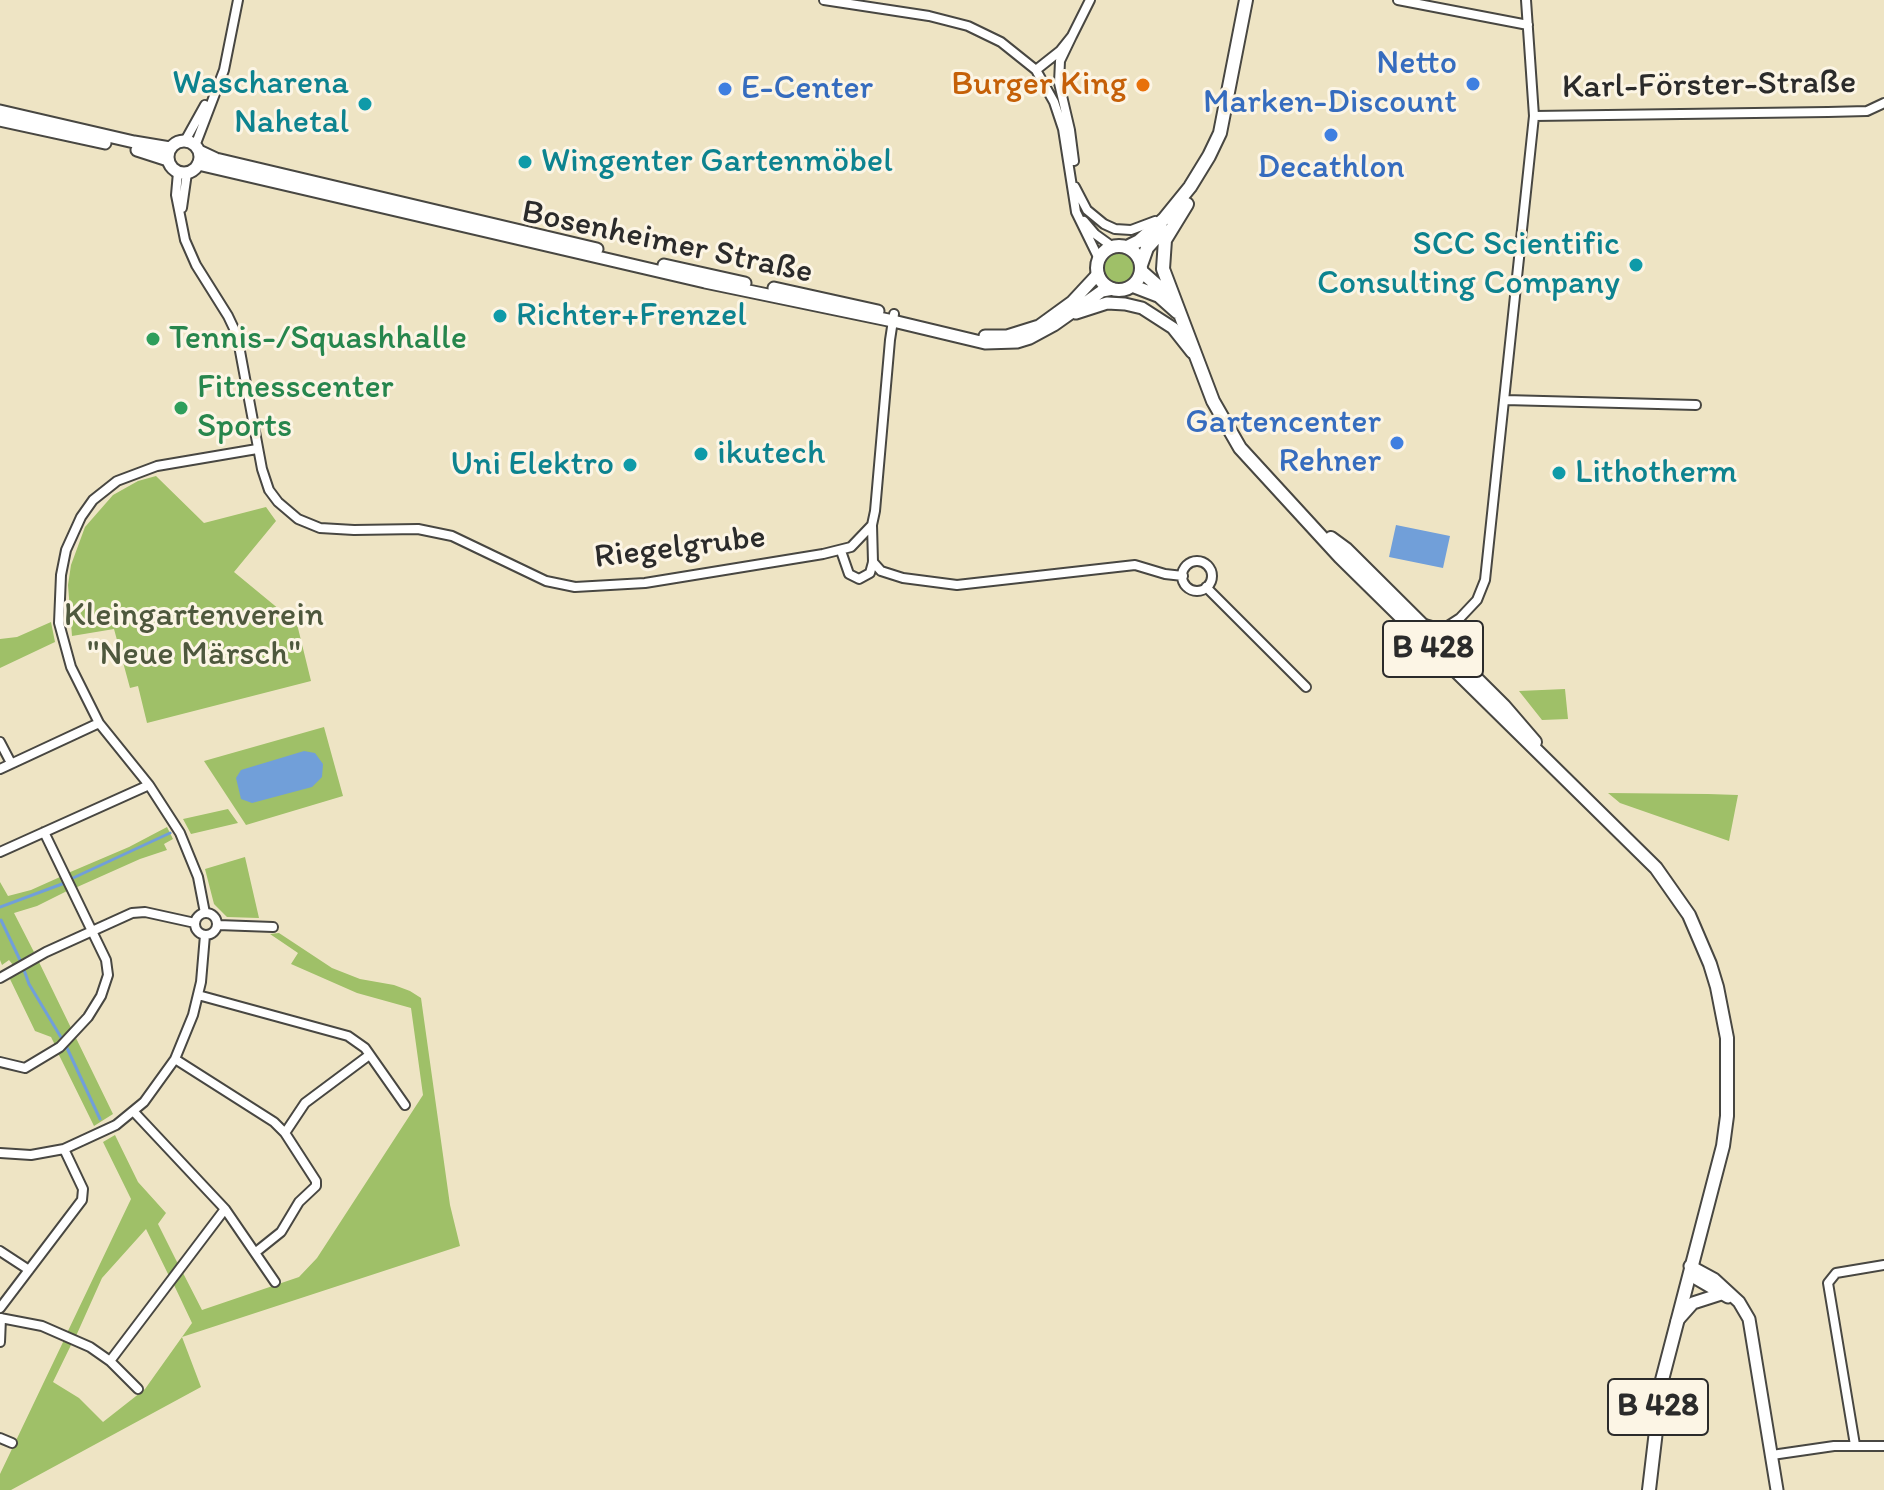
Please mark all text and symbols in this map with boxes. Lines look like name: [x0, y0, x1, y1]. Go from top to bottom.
place label: Netto Marken-Discount: [1203, 44, 1457, 124]
street label: Karl-Förster-Straße: [1561, 63, 1857, 109]
place label: Wascharena Nahetal: [172, 64, 349, 144]
place label: Burger King: [951, 65, 1127, 105]
place label: E-Center: [741, 69, 873, 109]
marker: Netto Marken-Discount: [1464, 75, 1482, 93]
marker: Burger King: [1134, 76, 1152, 94]
marker: E-Center: [716, 80, 734, 98]
marker: Wascharena Nahetal: [356, 95, 374, 113]
marker: Decathlon: [1322, 126, 1340, 144]
place label: Wingenter Gartenmöbel: [541, 142, 893, 182]
place label: Decathlon: [1257, 148, 1405, 188]
marker: Wingenter Gartenmöbel: [516, 153, 534, 171]
street label: Bosenheimer Straße: [518, 192, 816, 294]
place label: SCC Scientific Consulting Company: [1317, 225, 1620, 304]
marker: SCC Scientific Consulting Company: [1627, 256, 1645, 274]
place label: Richter+Frenzel: [516, 296, 747, 336]
marker: Richter+Frenzel: [491, 307, 509, 325]
place label: Tennis-/Squashhalle: [169, 319, 467, 359]
marker: Tennis-/Squashhalle: [144, 330, 162, 348]
place label: Fitnesscenter Sports: [197, 368, 394, 448]
marker: Fitnesscenter Sports: [172, 399, 190, 417]
place label: Gartencenter Rehner: [1185, 403, 1381, 482]
place label: ikutech: [717, 434, 825, 474]
marker: Gartencenter Rehner: [1388, 434, 1406, 452]
place label: Uni Elektro: [450, 445, 614, 485]
marker: ikutech: [692, 445, 710, 463]
place label: Lithotherm: [1575, 453, 1737, 493]
marker: Uni Elektro: [621, 456, 639, 474]
marker: Lithotherm: [1550, 464, 1568, 482]
street label: Riegelgrube: [592, 517, 768, 579]
park label: Kleingartenverein "Neue Märsch": [64, 596, 324, 676]
road number: B 428: [1383, 621, 1483, 677]
road number: B 428: [1608, 1379, 1708, 1435]

